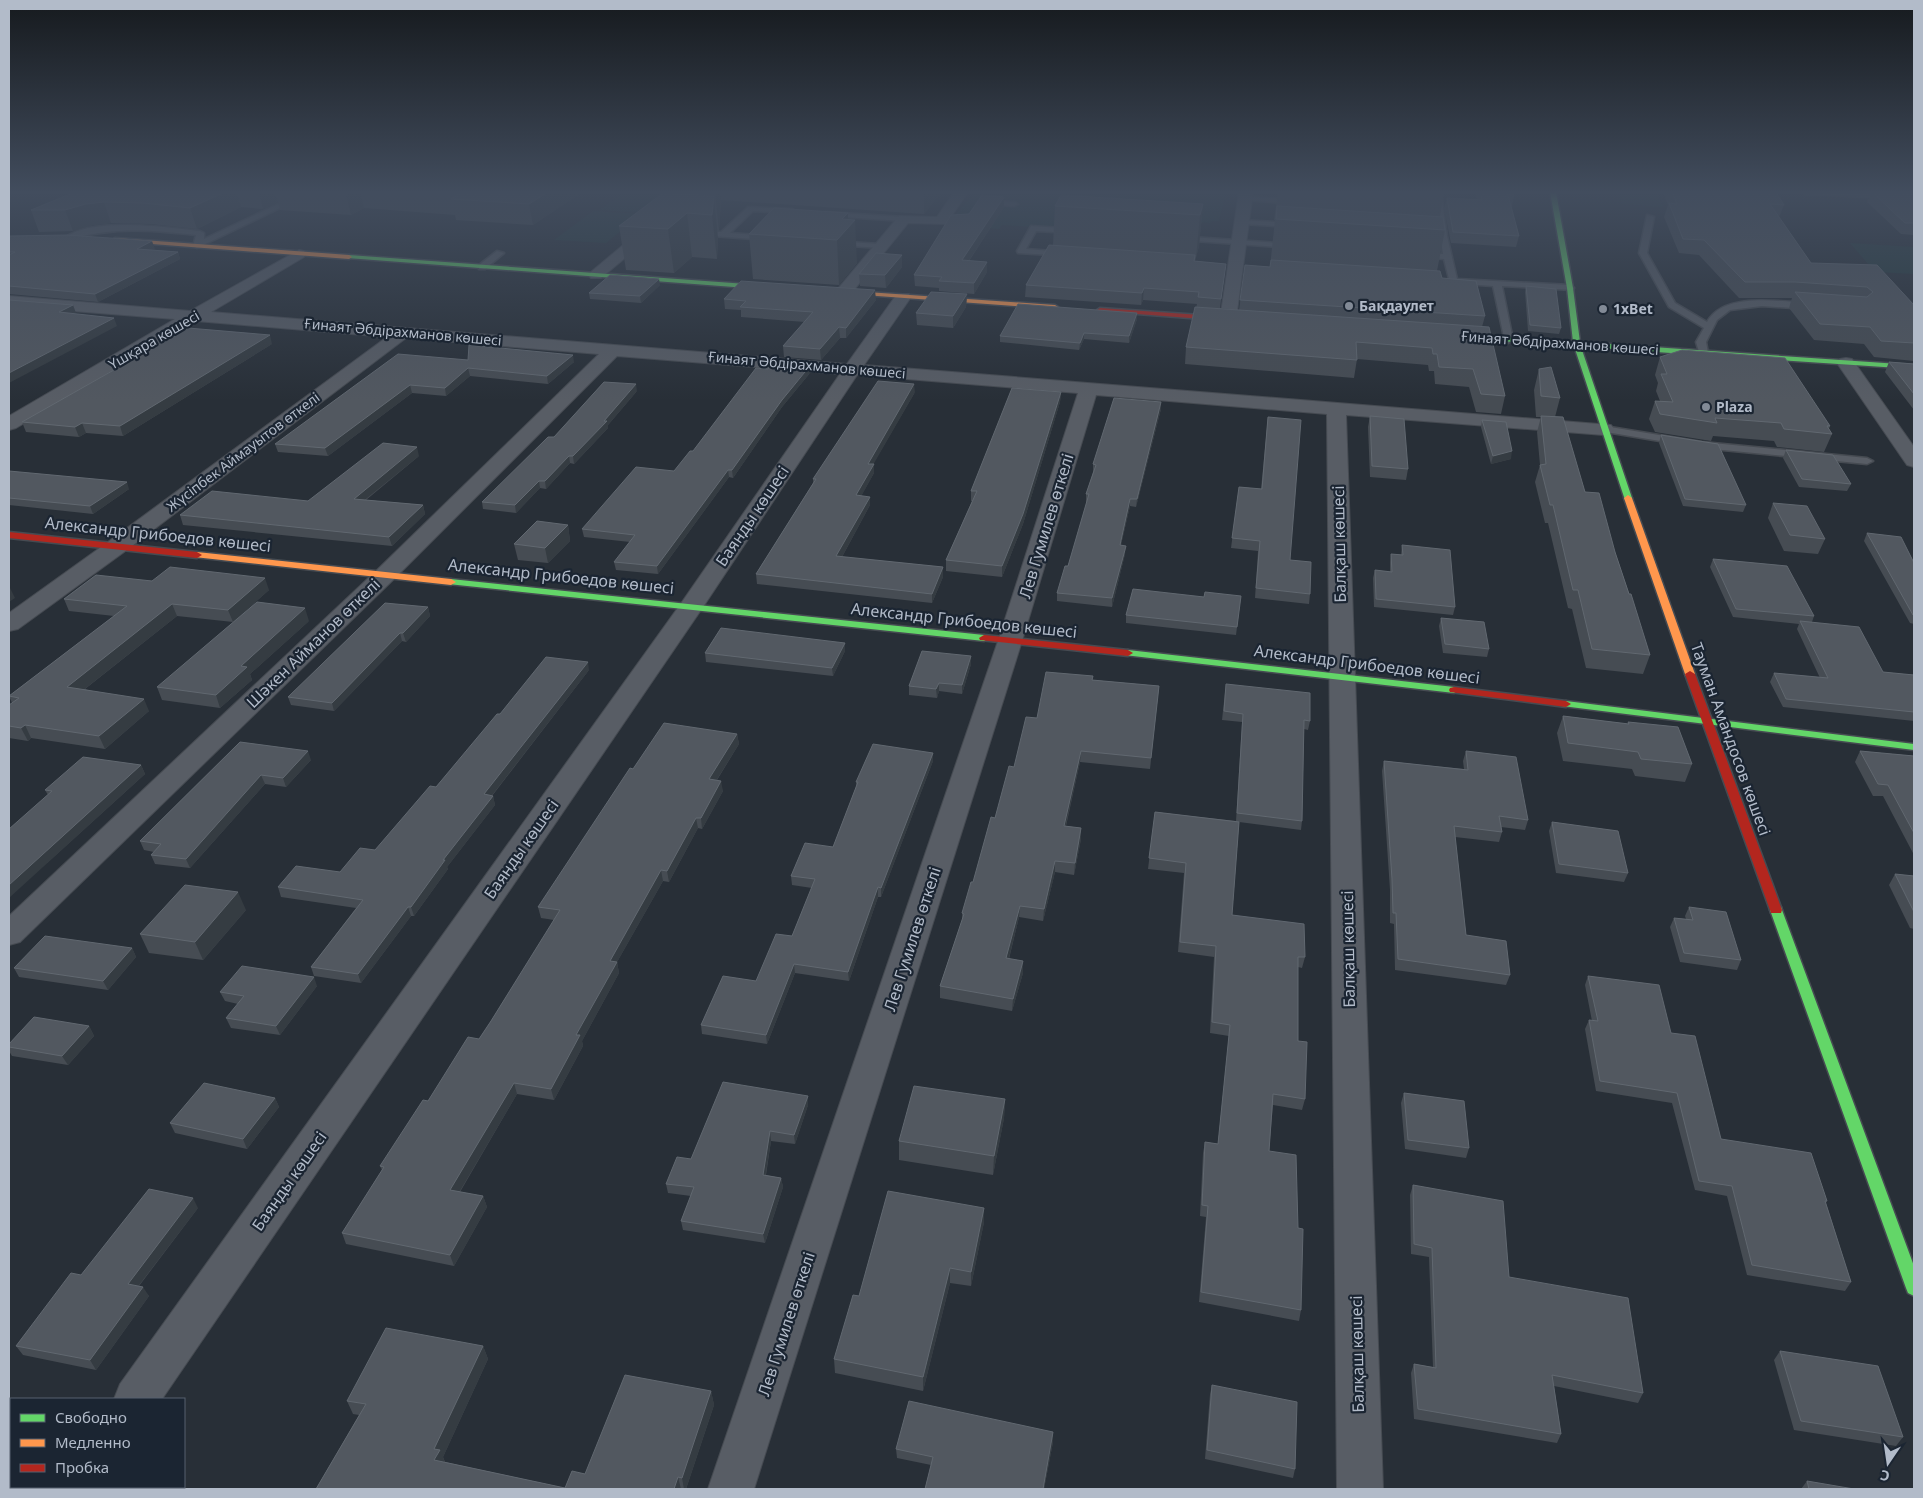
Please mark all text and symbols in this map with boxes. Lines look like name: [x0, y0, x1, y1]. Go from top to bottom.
place label: Бақдаулет: [1359, 296, 1434, 315]
place label: 1xBet: [1613, 299, 1653, 318]
marker: Бақдаулет: [1343, 300, 1355, 312]
marker: 1xBet: [1597, 303, 1609, 315]
street label: Үшқара көшесі: [105, 306, 203, 373]
street label: Ғинаят Әбдірахманов көшесі: [304, 313, 502, 350]
street label: Ғинаят Әбдірахманов көшесі: [1461, 326, 1659, 359]
street label: Ғинаят Әбдірахманов көшесі: [708, 346, 906, 383]
street label: Жүсіпбек Аймауытов өткелі: [162, 388, 323, 516]
place label: Plaza: [1716, 397, 1753, 416]
marker: Plaza: [1700, 401, 1712, 413]
street label: Лев Гумилев өткелі: [1014, 451, 1078, 601]
street label: Баянды көшесі: [710, 461, 794, 571]
street label: Балқаш көшесі: [1327, 485, 1351, 603]
street label: Александр Грибоедов көшесі: [44, 511, 272, 557]
street label: Александр Грибоедов көшесі: [447, 553, 675, 599]
street label: Шәкен Айманов өткелі: [241, 573, 385, 713]
street label: Александр Грибоедов көшесі: [850, 597, 1078, 643]
street label: Александр Грибоедов көшесі: [1253, 639, 1481, 689]
street label: Тауман Амандосов көшесі: [1686, 639, 1776, 839]
street label: Баянды көшесі: [478, 795, 564, 903]
street label: Лев Гумилев өткелі: [878, 864, 946, 1014]
street label: Балқаш көшесі: [1336, 890, 1360, 1008]
street label: Баянды көшесі: [246, 1127, 332, 1235]
street label: Лев Гумилев өткелі: [752, 1249, 820, 1399]
street label: Балқаш көшесі: [1345, 1295, 1369, 1413]
legend: [10, 1398, 185, 1488]
text: Свободно: [55, 1407, 127, 1427]
text: Медленно: [55, 1432, 131, 1452]
north arrow: [1863, 1438, 1913, 1488]
text: Пробка: [55, 1457, 109, 1477]
text: С: [1878, 1466, 1892, 1486]

